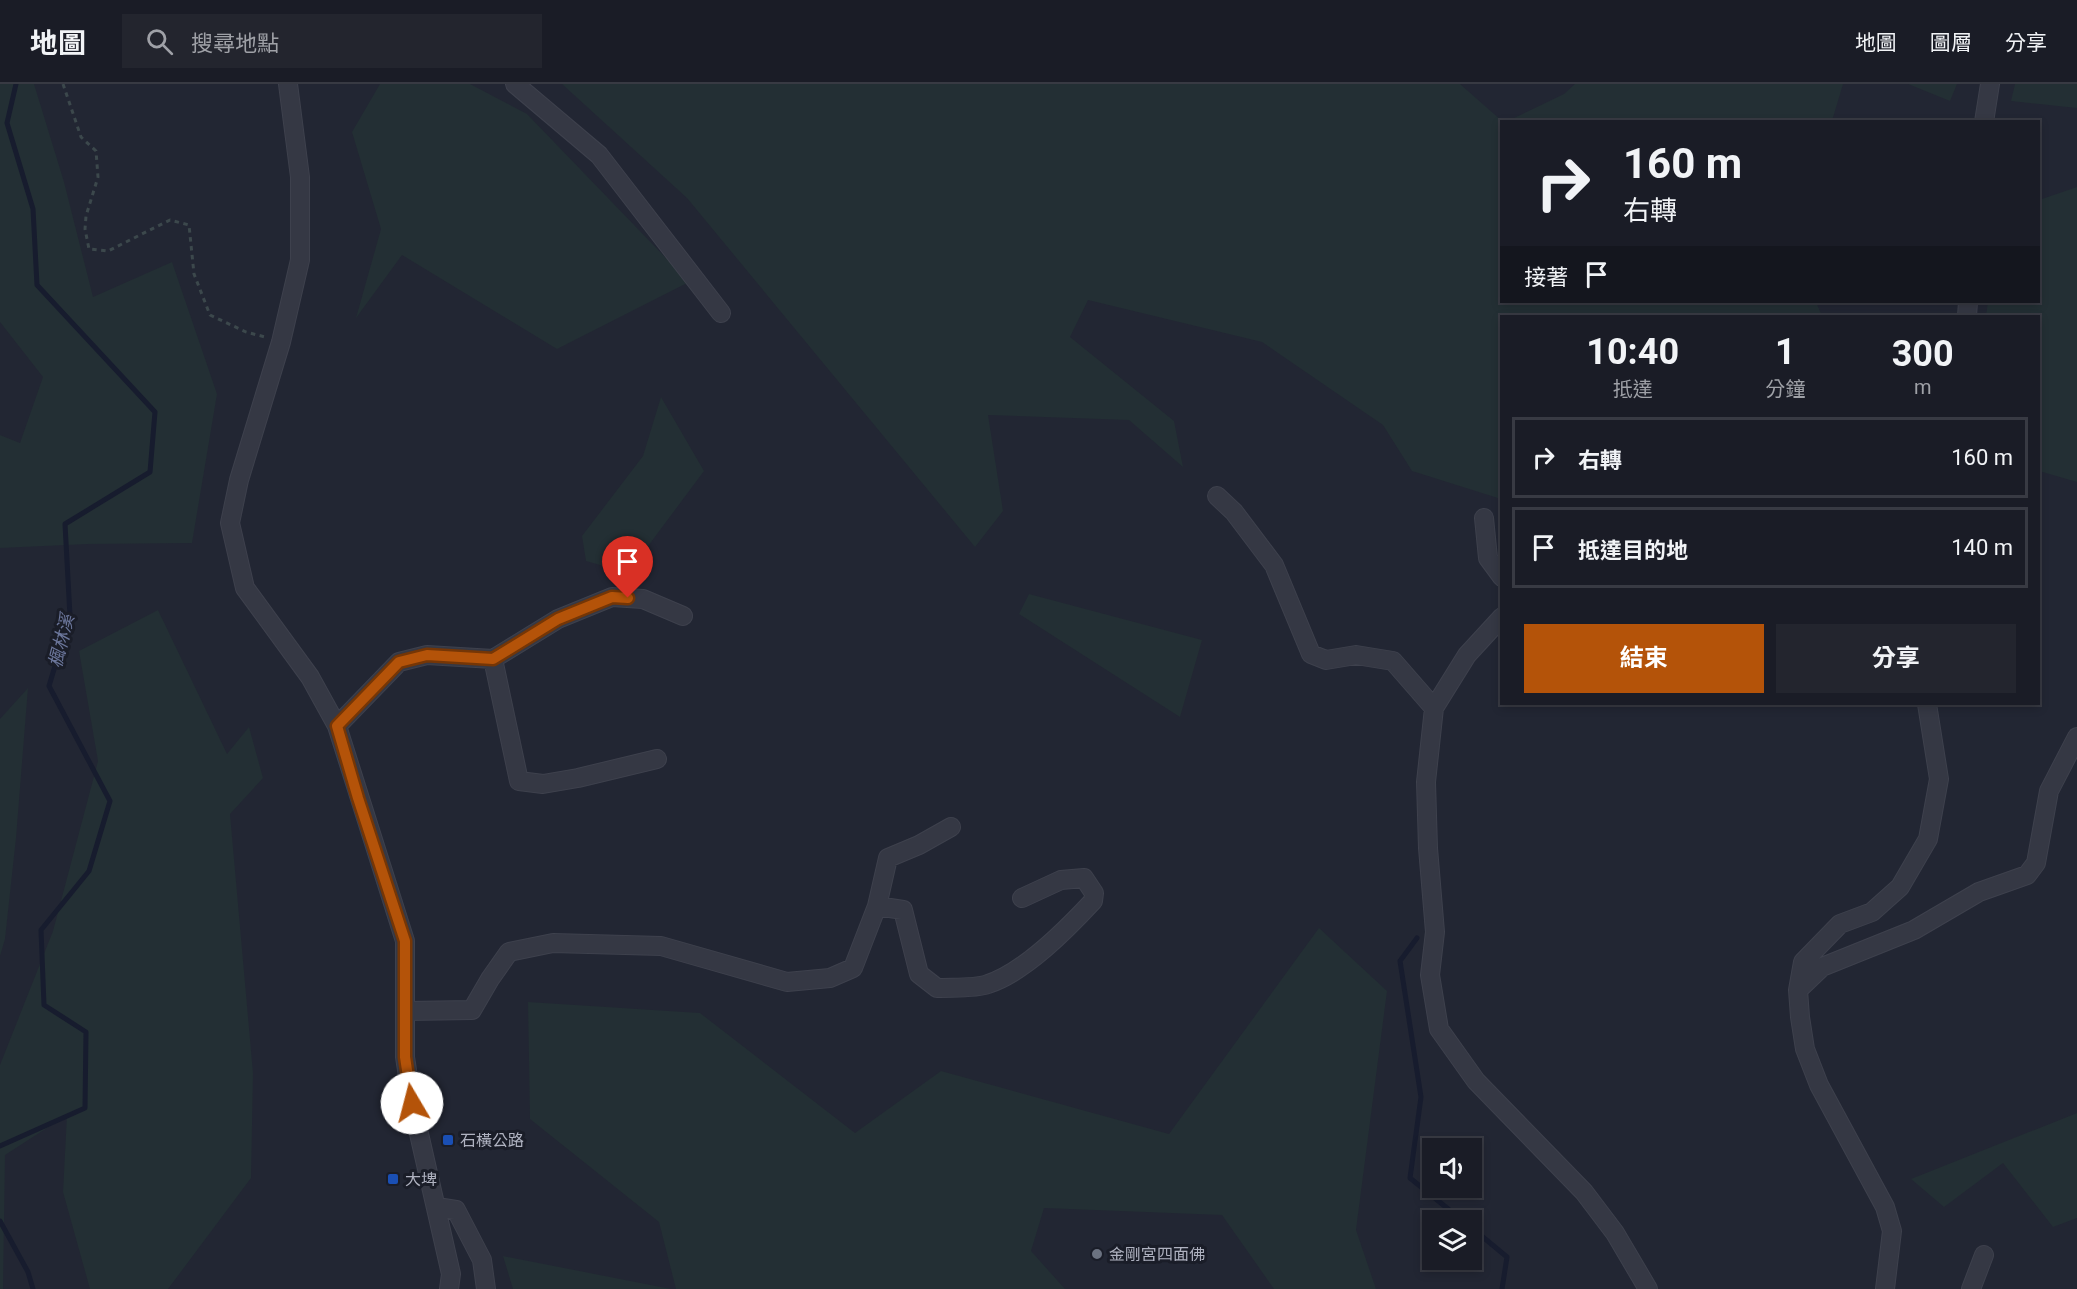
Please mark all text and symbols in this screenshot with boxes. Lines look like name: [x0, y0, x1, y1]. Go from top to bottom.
search box: [122, 14, 542, 68]
icon: search: [143, 25, 176, 58]
text: 地圖: [30, 27, 86, 60]
text: 搜尋地點: [191, 31, 279, 56]
text: 地圖: [1855, 31, 1897, 55]
text: 圖層: [1930, 31, 1972, 55]
text: 分享: [2005, 31, 2047, 55]
text: 160 m: [1623, 139, 1742, 188]
icon: right: [1524, 144, 1602, 222]
text: 右轉: [1623, 195, 1677, 227]
icon: arrive: [1580, 258, 1613, 291]
text: 接著: [1524, 265, 1568, 290]
text: 10:40: [1586, 331, 1679, 373]
text: 1: [1775, 331, 1796, 373]
text: 300: [1892, 333, 1954, 375]
text: m: [1914, 375, 1931, 399]
text: 抵達: [1613, 377, 1653, 401]
text: 分鐘: [1765, 377, 1805, 401]
icon: right: [1527, 441, 1560, 474]
text: 160 m: [1951, 445, 2013, 470]
text: 右轉: [1578, 448, 1622, 473]
icon: arrive: [1527, 531, 1560, 564]
text: 140 m: [1951, 535, 2013, 560]
pin: [602, 536, 653, 598]
text: 抵達目的地: [1578, 538, 1688, 563]
icon: arrive: [611, 545, 644, 578]
water label: 楓林溪: [44, 609, 78, 670]
button: 結束: [1524, 624, 1764, 693]
button: 分享: [1776, 624, 2016, 693]
position arrow: [380, 1071, 444, 1135]
place label: 石橫公路: [460, 1131, 524, 1150]
marker: 石橫公路: [441, 1133, 455, 1147]
map controls: [1422, 1138, 1482, 1270]
button: sound: [1422, 1138, 1482, 1198]
place label: 大埤: [405, 1170, 437, 1189]
marker: 大埤: [386, 1172, 400, 1186]
button: layers: [1422, 1210, 1482, 1270]
place label: 金剛宮四面佛: [1109, 1245, 1205, 1264]
marker: 金剛宮四面佛: [1090, 1247, 1104, 1261]

